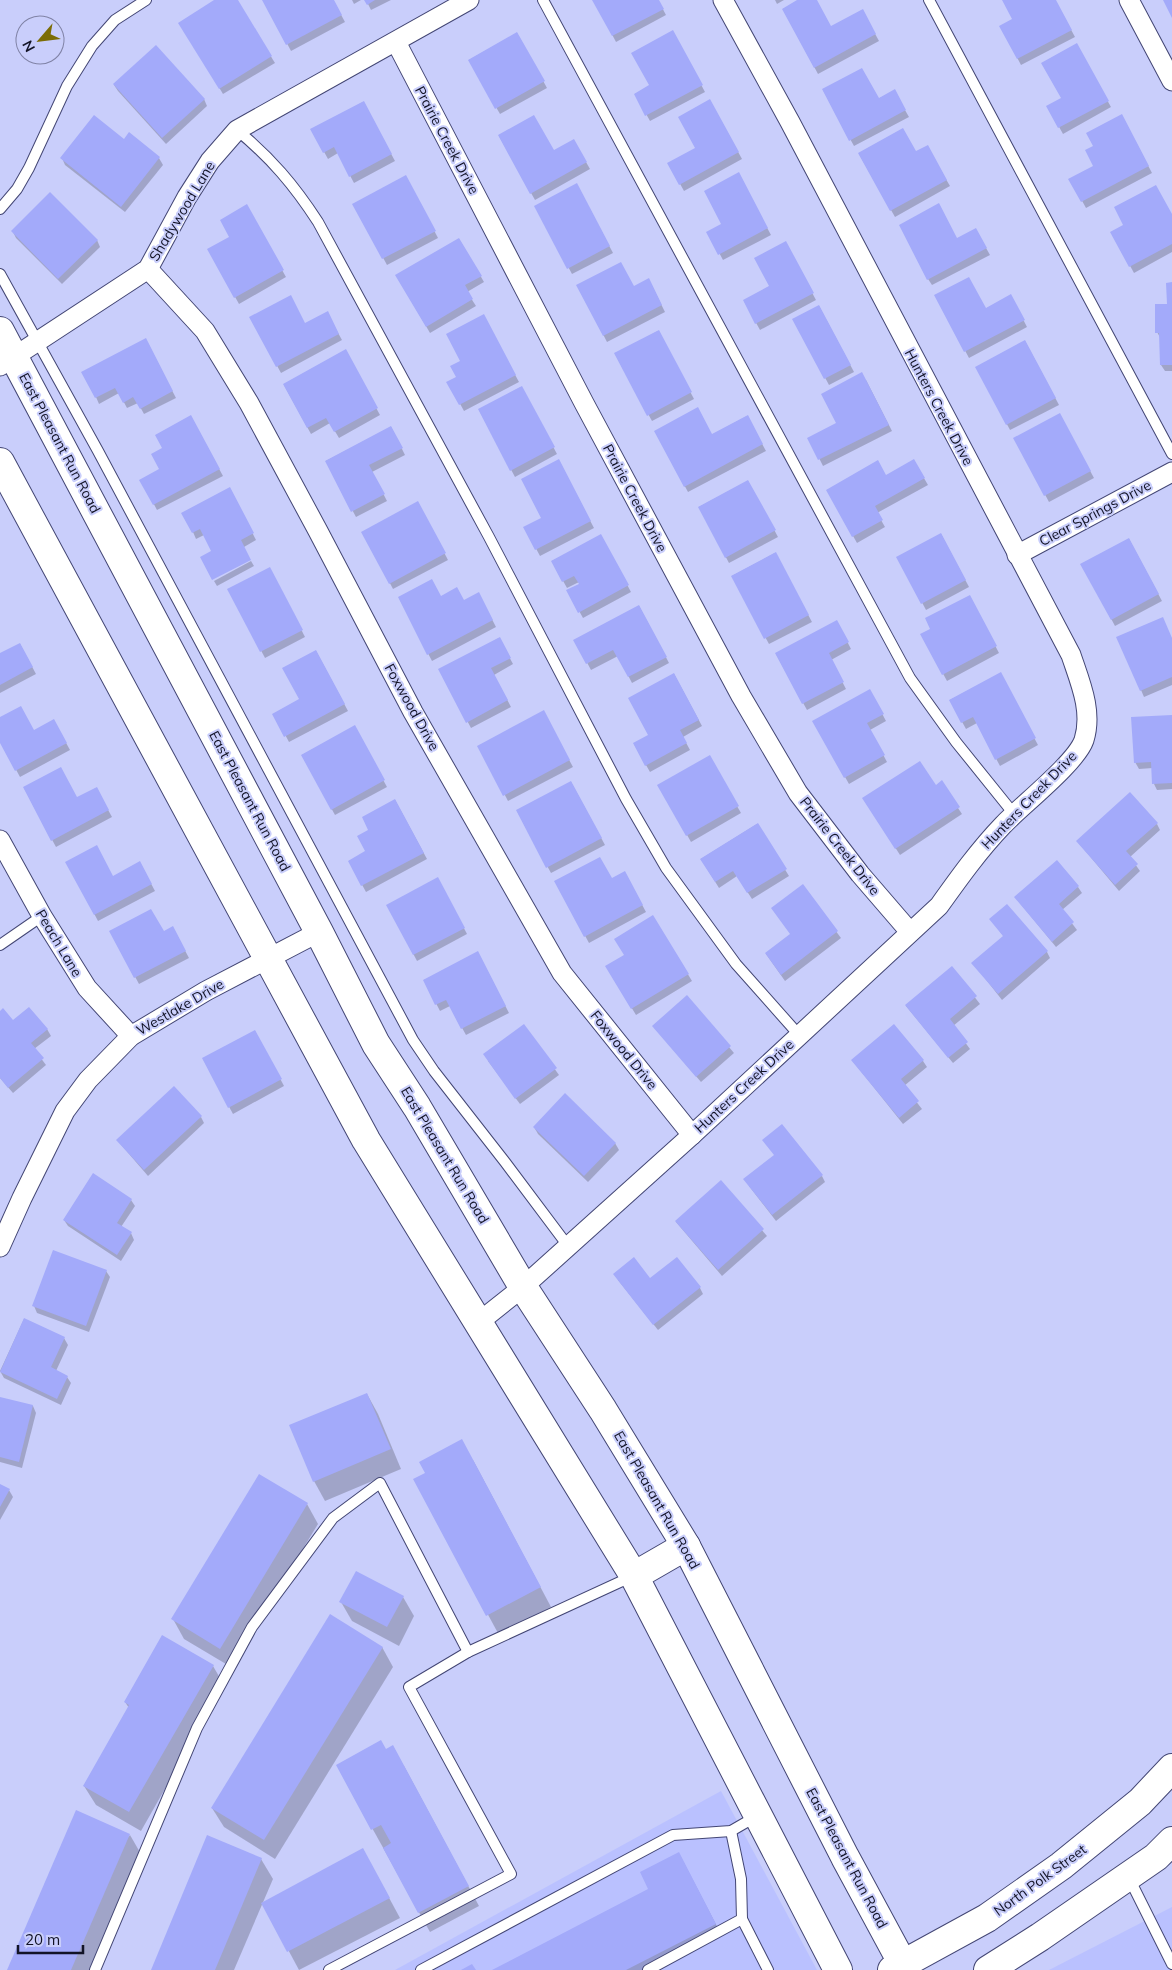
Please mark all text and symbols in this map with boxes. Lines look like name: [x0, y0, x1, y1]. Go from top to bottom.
north arrow: [15, 15, 65, 65]
text: N: [18, 37, 39, 55]
street label: Prairie Creek Drive: [411, 83, 483, 197]
street label: Shadywood Lane: [145, 158, 219, 264]
street label: Hunters Creek Drive: [901, 346, 977, 468]
street label: East Pleasant Run Road: [15, 370, 105, 516]
street label: Prairie Creek Drive: [599, 441, 671, 555]
street label: Clear Springs Drive: [1036, 476, 1154, 550]
street label: Foxwood Drive: [381, 660, 443, 754]
street label: East Pleasant Run Road: [205, 728, 295, 874]
street label: Hunters Creek Drive: [978, 747, 1080, 853]
street label: Prairie Creek Drive: [796, 793, 884, 899]
street label: Peach Lane: [32, 906, 86, 980]
street label: Westlake Drive: [133, 975, 227, 1039]
street label: Foxwood Drive: [587, 1007, 661, 1093]
street label: Hunters Creek Drive: [690, 1035, 798, 1137]
street label: East Pleasant Run Road: [397, 1083, 493, 1227]
street label: East Pleasant Run Road: [610, 1428, 704, 1572]
street label: East Pleasant Run Road: [802, 1785, 892, 1931]
street label: North Polk Street: [990, 1840, 1090, 1920]
scale bar: [18, 1922, 82, 1954]
text: 20 m: [25, 1930, 60, 1949]

